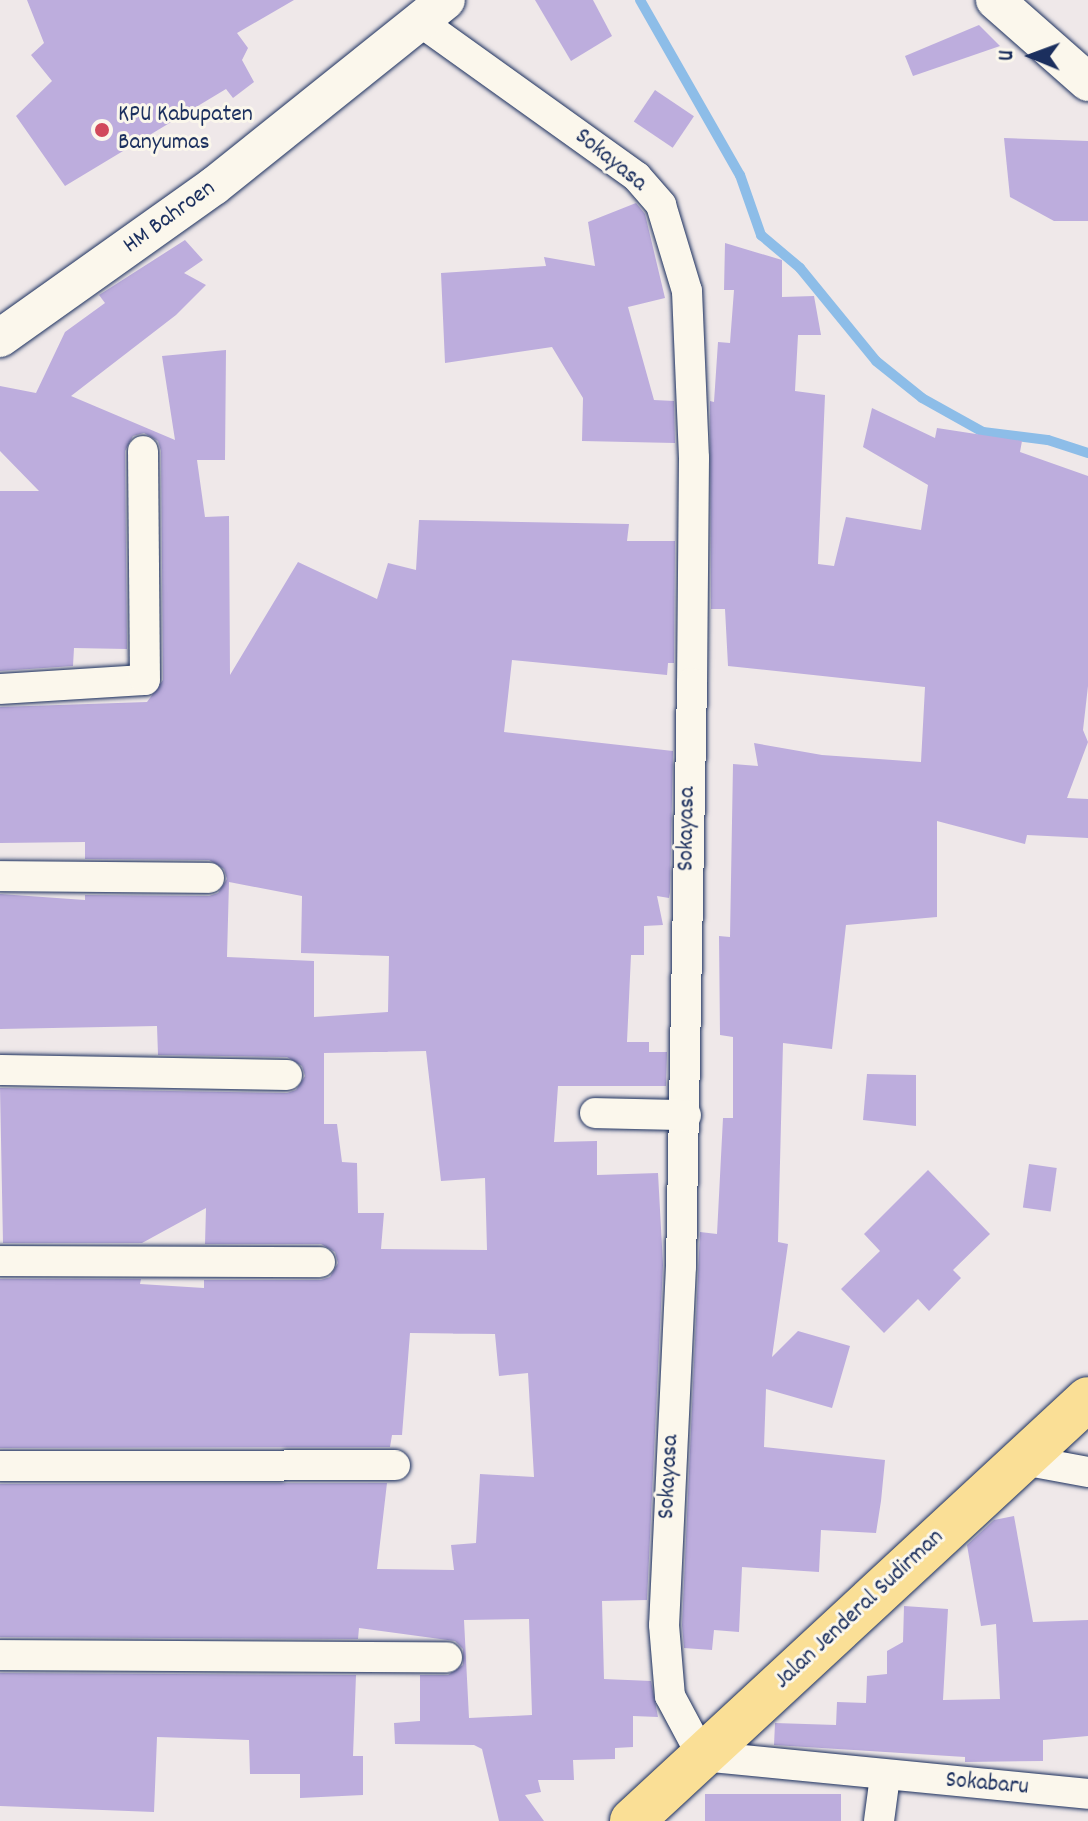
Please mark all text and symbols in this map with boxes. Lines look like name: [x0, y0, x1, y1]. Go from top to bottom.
north arrow: [992, 16, 1072, 96]
text: U: [992, 50, 1023, 61]
place label: KPU Kabupaten Banyumas: [118, 102, 253, 158]
marker: KPU Kabupaten Banyumas: [93, 121, 111, 139]
street label: Sokayasa: [568, 123, 652, 199]
street label: HM Bahroen: [118, 175, 222, 261]
street label: Sokayasa: [673, 786, 703, 872]
street label: Sokayasa: [653, 1434, 687, 1520]
street label: Jalan Jenderal Sudirman: [769, 1524, 951, 1696]
street label: Sokabaru: [944, 1767, 1030, 1803]

